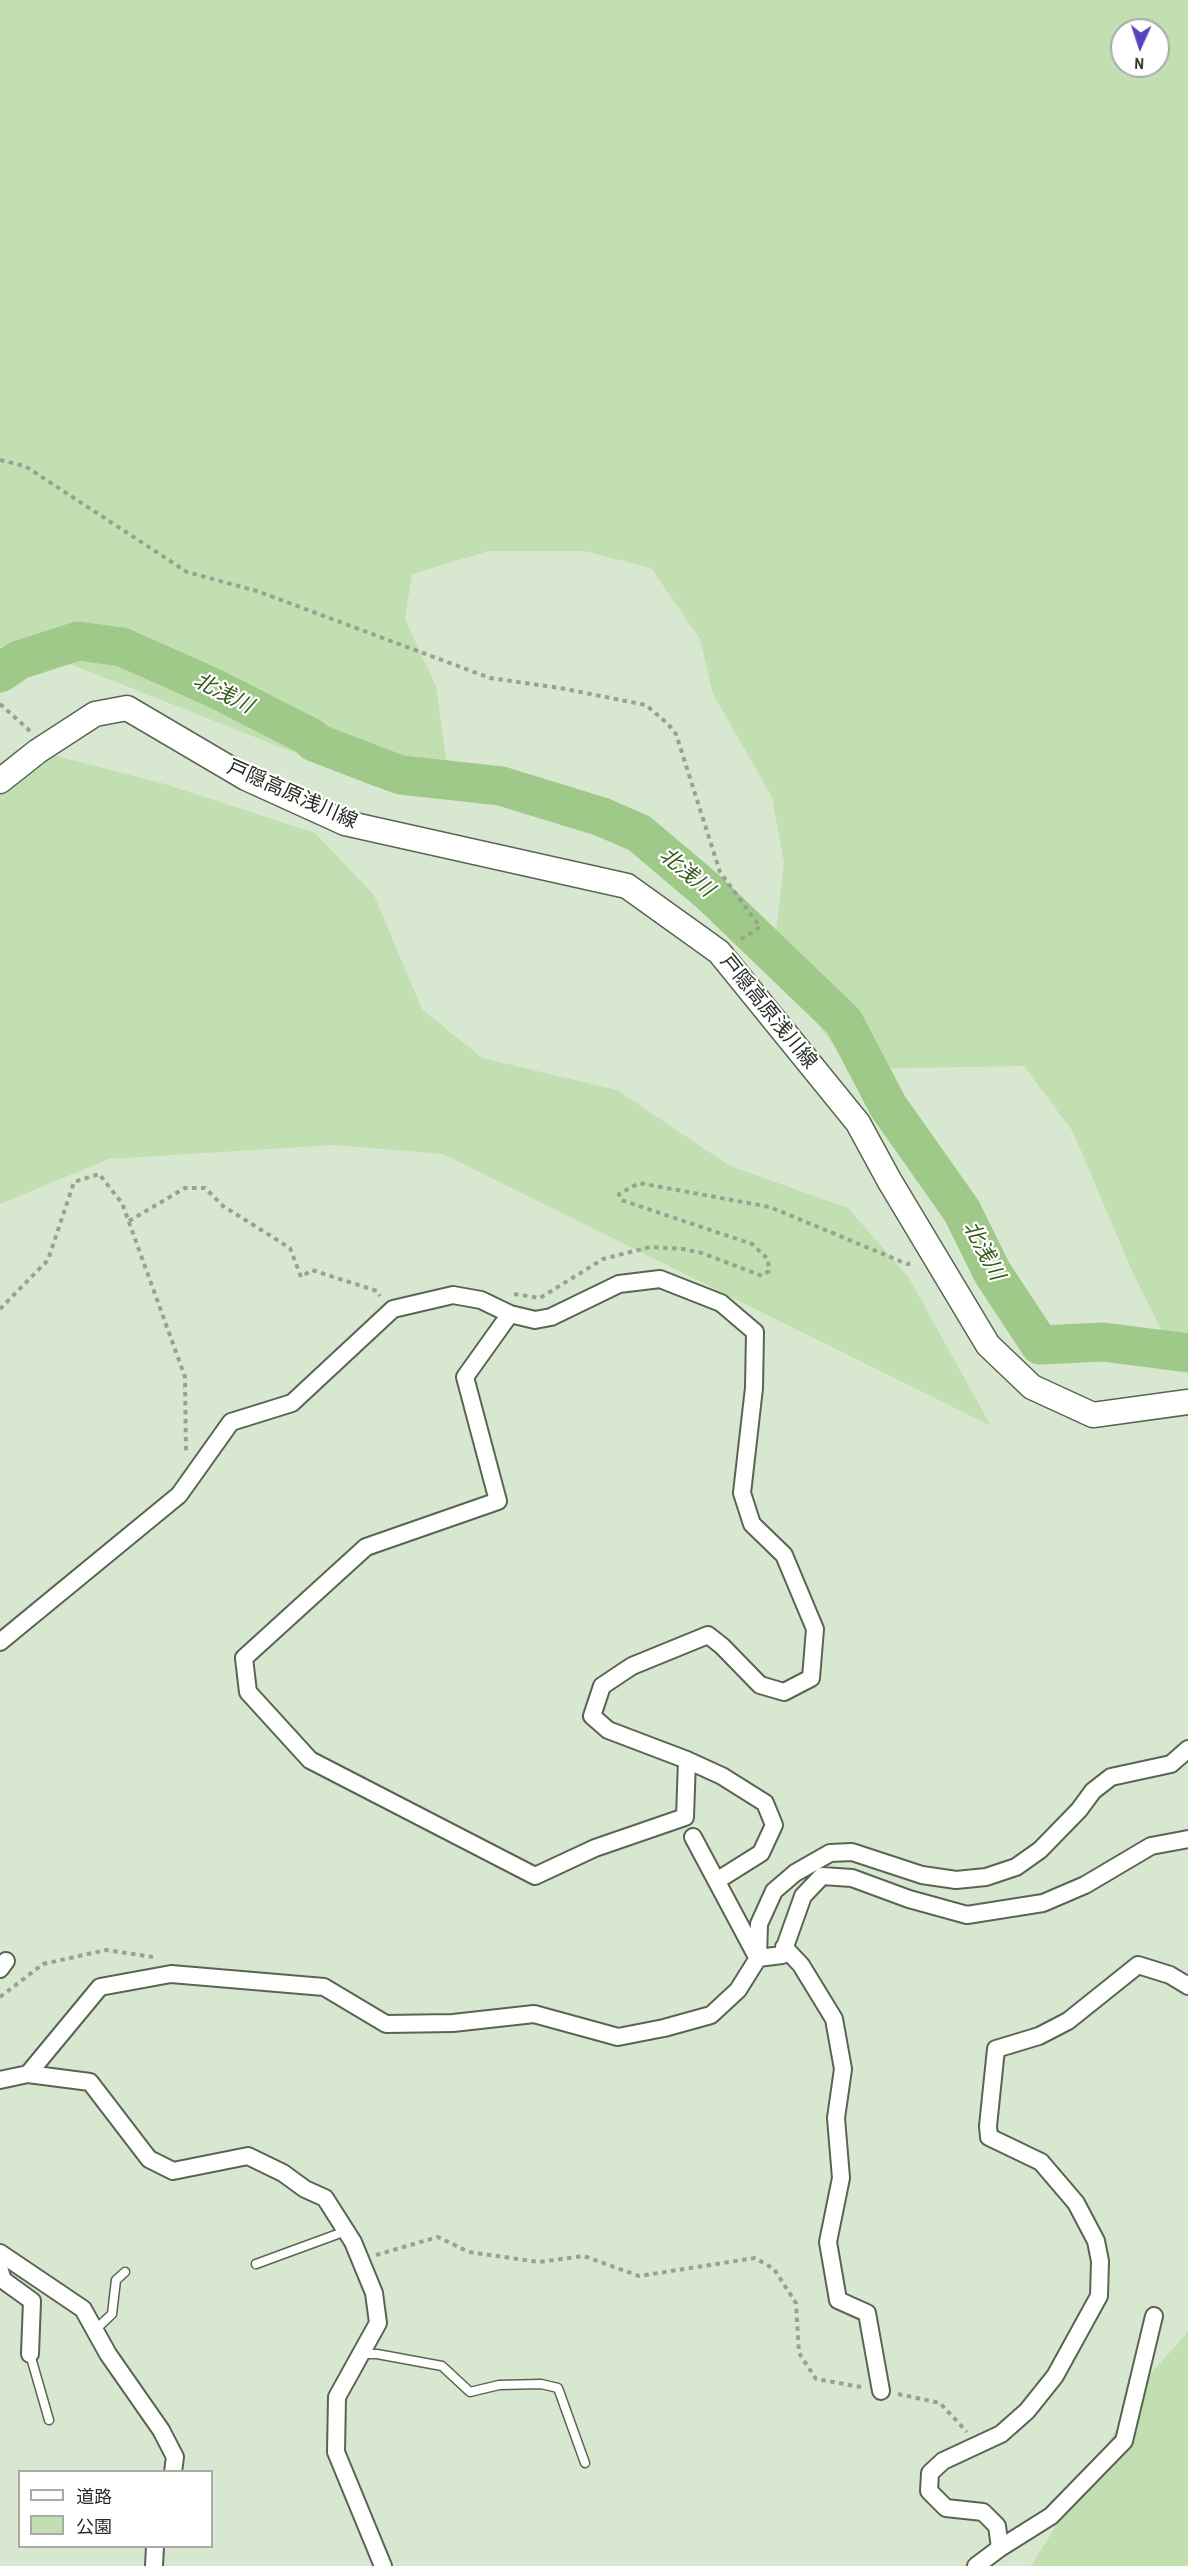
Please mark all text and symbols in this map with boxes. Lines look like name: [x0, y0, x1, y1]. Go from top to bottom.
north arrow: [1110, 18, 1170, 78]
text: N: [1134, 53, 1144, 75]
water label: 北浅川: [189, 668, 257, 720]
street label: 戸隠高原浅川線: [223, 756, 361, 834]
water label: 北浅川: [654, 843, 718, 903]
street label: 戸隠高原浅川線: [715, 950, 821, 1074]
water label: 北浅川: [957, 1217, 1009, 1285]
legend: [18, 2470, 213, 2548]
text: 道路: [76, 2484, 112, 2509]
text: 公園: [76, 2514, 112, 2539]

